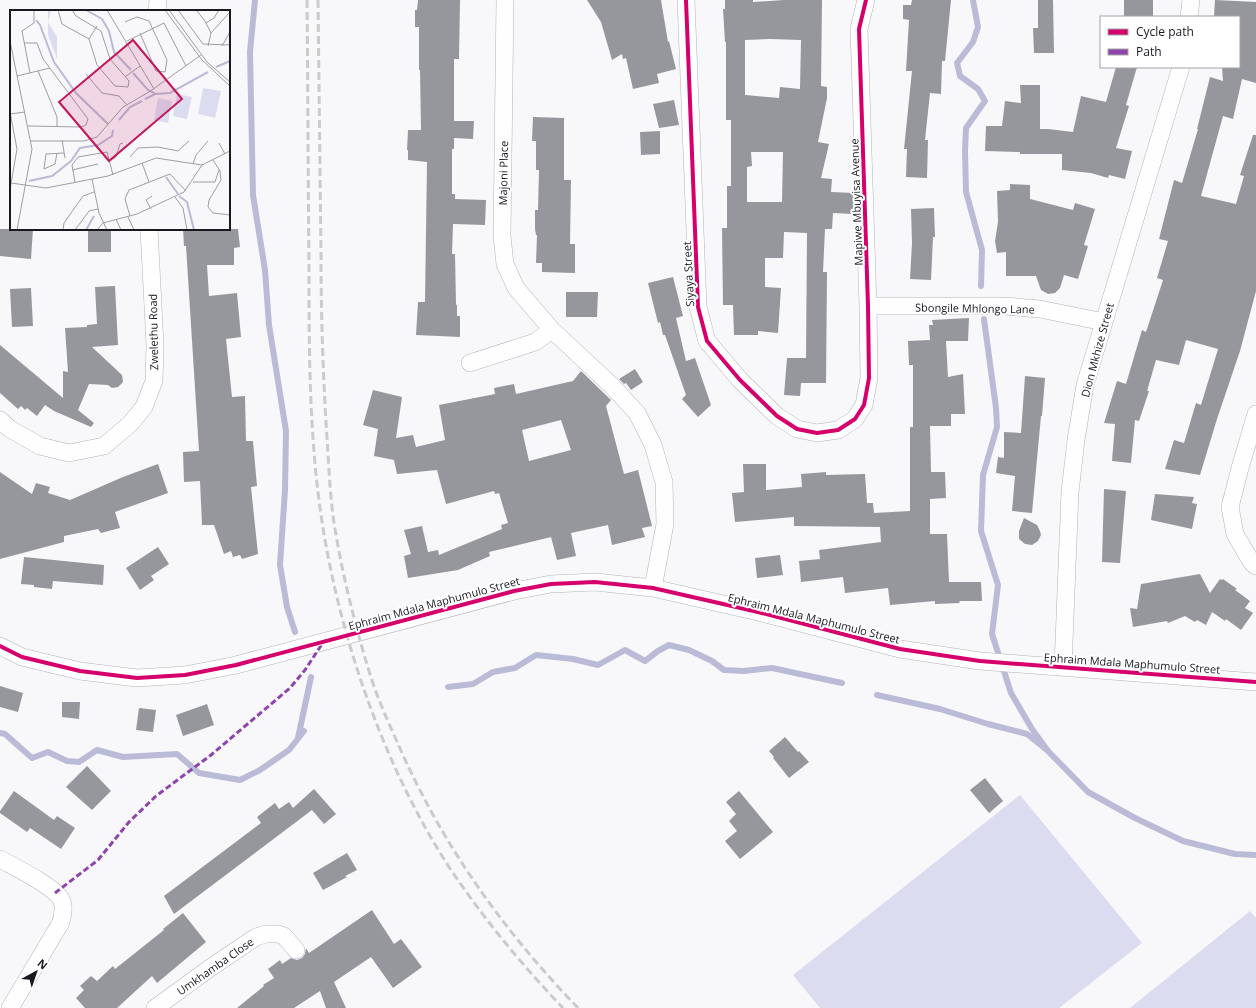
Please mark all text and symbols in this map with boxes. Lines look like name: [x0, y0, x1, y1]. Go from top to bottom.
inset map: [10, 10, 230, 230]
legend: [1100, 16, 1240, 68]
text: Cycle path: [1136, 23, 1194, 40]
text: Path: [1136, 43, 1162, 60]
street label: Mapiwe Mbuyisa Avenue: [846, 138, 866, 266]
street label: Majoni Place: [495, 141, 511, 205]
street label: Siyaya Street: [679, 241, 697, 307]
street label: Zwelethu Road: [145, 294, 161, 370]
street label: Sbongile Mhlongo Lane: [915, 299, 1035, 317]
street label: Dion Mkhize Street: [1077, 301, 1117, 399]
street label: Ephraim Mdala Maphumulo Street: [347, 573, 521, 633]
street label: Ephraim Mdala Maphumulo Street: [726, 589, 902, 647]
street label: Ephraim Mdala Maphumulo Street: [1043, 649, 1221, 677]
street label: Umkhamba Close: [174, 934, 256, 998]
north arrow: [16, 952, 56, 992]
text: N: [34, 955, 51, 973]

